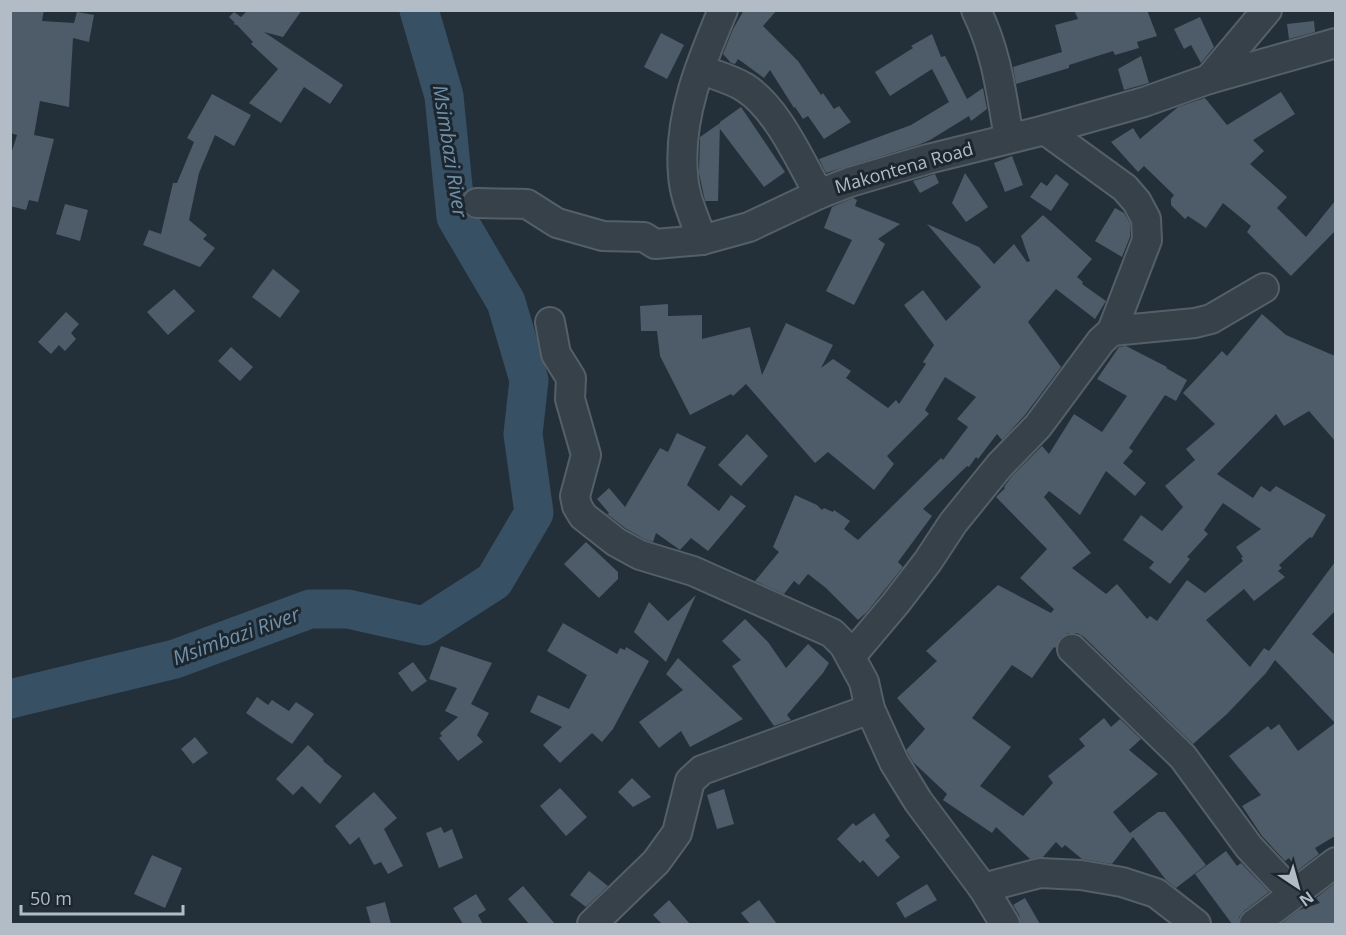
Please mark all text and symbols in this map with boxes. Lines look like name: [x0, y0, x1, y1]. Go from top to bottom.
water label: Msimbazi River: [427, 83, 474, 220]
street label: Makontena Road: [832, 136, 976, 198]
water label: Msimbazi River: [169, 600, 304, 671]
north arrow: [1268, 857, 1328, 917]
scale bar: [21, 878, 183, 916]
text: 50 m: [30, 886, 72, 910]
text: N: [1295, 886, 1319, 912]

